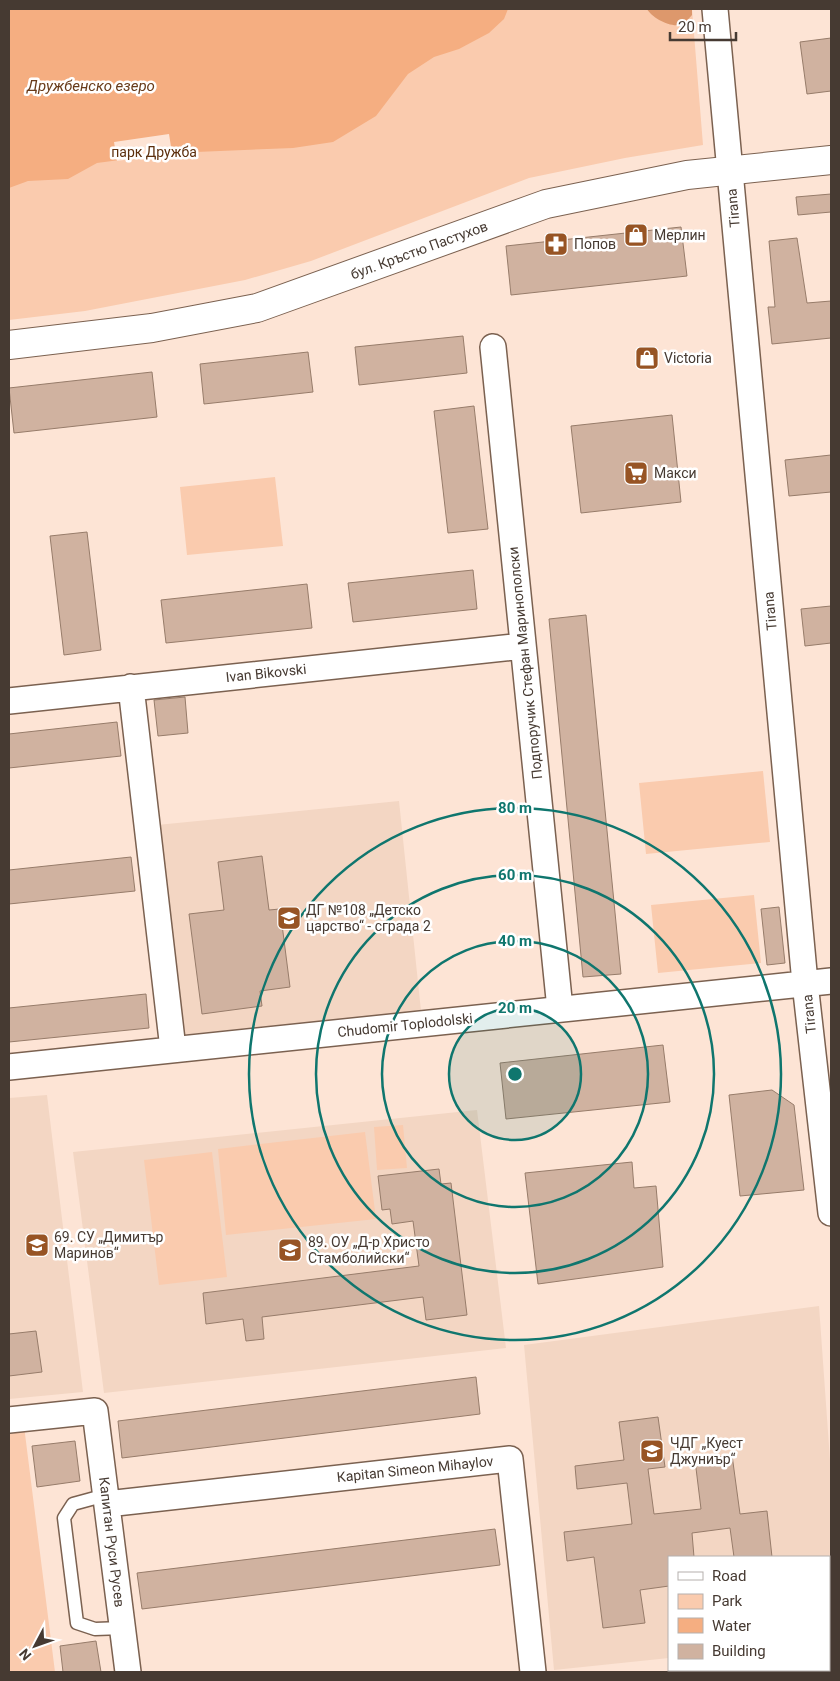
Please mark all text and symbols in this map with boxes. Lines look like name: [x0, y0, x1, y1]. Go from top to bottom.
scale bar: [670, 10, 736, 42]
text: 20 m: [678, 18, 712, 36]
water label: Дружбенско езеро: [26, 77, 155, 95]
park label: парк Дружба: [111, 144, 197, 160]
street label: Tirana: [723, 188, 743, 228]
street label: бул. Кръстю Пастухов: [348, 218, 490, 282]
shop icon: Мерлин: [623, 222, 649, 248]
place label: Мерлин: [654, 227, 706, 243]
pharmacy icon: Попов: [543, 231, 569, 257]
place label: Попов: [574, 236, 616, 252]
shop icon: Victoria: [634, 345, 660, 371]
place label: Victoria: [664, 350, 712, 366]
supermarket icon: Макси: [623, 460, 649, 486]
place label: Макси: [654, 465, 697, 481]
street label: Подпоручик Стефан Маринополски: [505, 546, 545, 780]
street label: Tirana: [760, 591, 780, 631]
street label: Ivan Bikovski: [225, 661, 307, 685]
text: 80 m: [498, 799, 532, 817]
text: 60 m: [498, 866, 532, 884]
place label: ДГ №108 „Детско царство“ - сграда 2: [306, 902, 431, 934]
school or university icon: ДГ №108 „Детско царство“ - сграда 2: [276, 905, 302, 931]
text: 40 m: [498, 932, 532, 950]
street label: Tirana: [799, 994, 819, 1034]
text: 20 m: [498, 999, 532, 1017]
street label: Chudomir Toplodolski: [337, 1010, 473, 1040]
centre of rings: [506, 1065, 524, 1083]
place label: 69. СУ „Димитър Маринов“: [54, 1229, 164, 1261]
school or university icon: 69. СУ „Димитър Маринов“: [24, 1232, 50, 1258]
place label: 89. ОУ „Д-р Христо Стамболийски“: [308, 1234, 430, 1266]
school or university icon: 89. ОУ „Д-р Христо Стамболийски“: [277, 1237, 303, 1263]
place label: ЧДГ „Куест Джуниър“: [670, 1435, 743, 1467]
school or university icon: ЧДГ „Куест Джуниър“: [639, 1438, 665, 1464]
street label: Кapitan Simeon Mihaylov: [336, 1453, 494, 1485]
street label: Капитан Руси Русев: [96, 1476, 128, 1608]
legend: [668, 1556, 830, 1671]
text: Road: [712, 1567, 746, 1585]
text: Park: [712, 1592, 743, 1610]
text: Water: [712, 1617, 751, 1635]
north arrow: [10, 1621, 60, 1671]
text: Building: [712, 1642, 766, 1660]
text: N: [16, 1646, 34, 1664]

